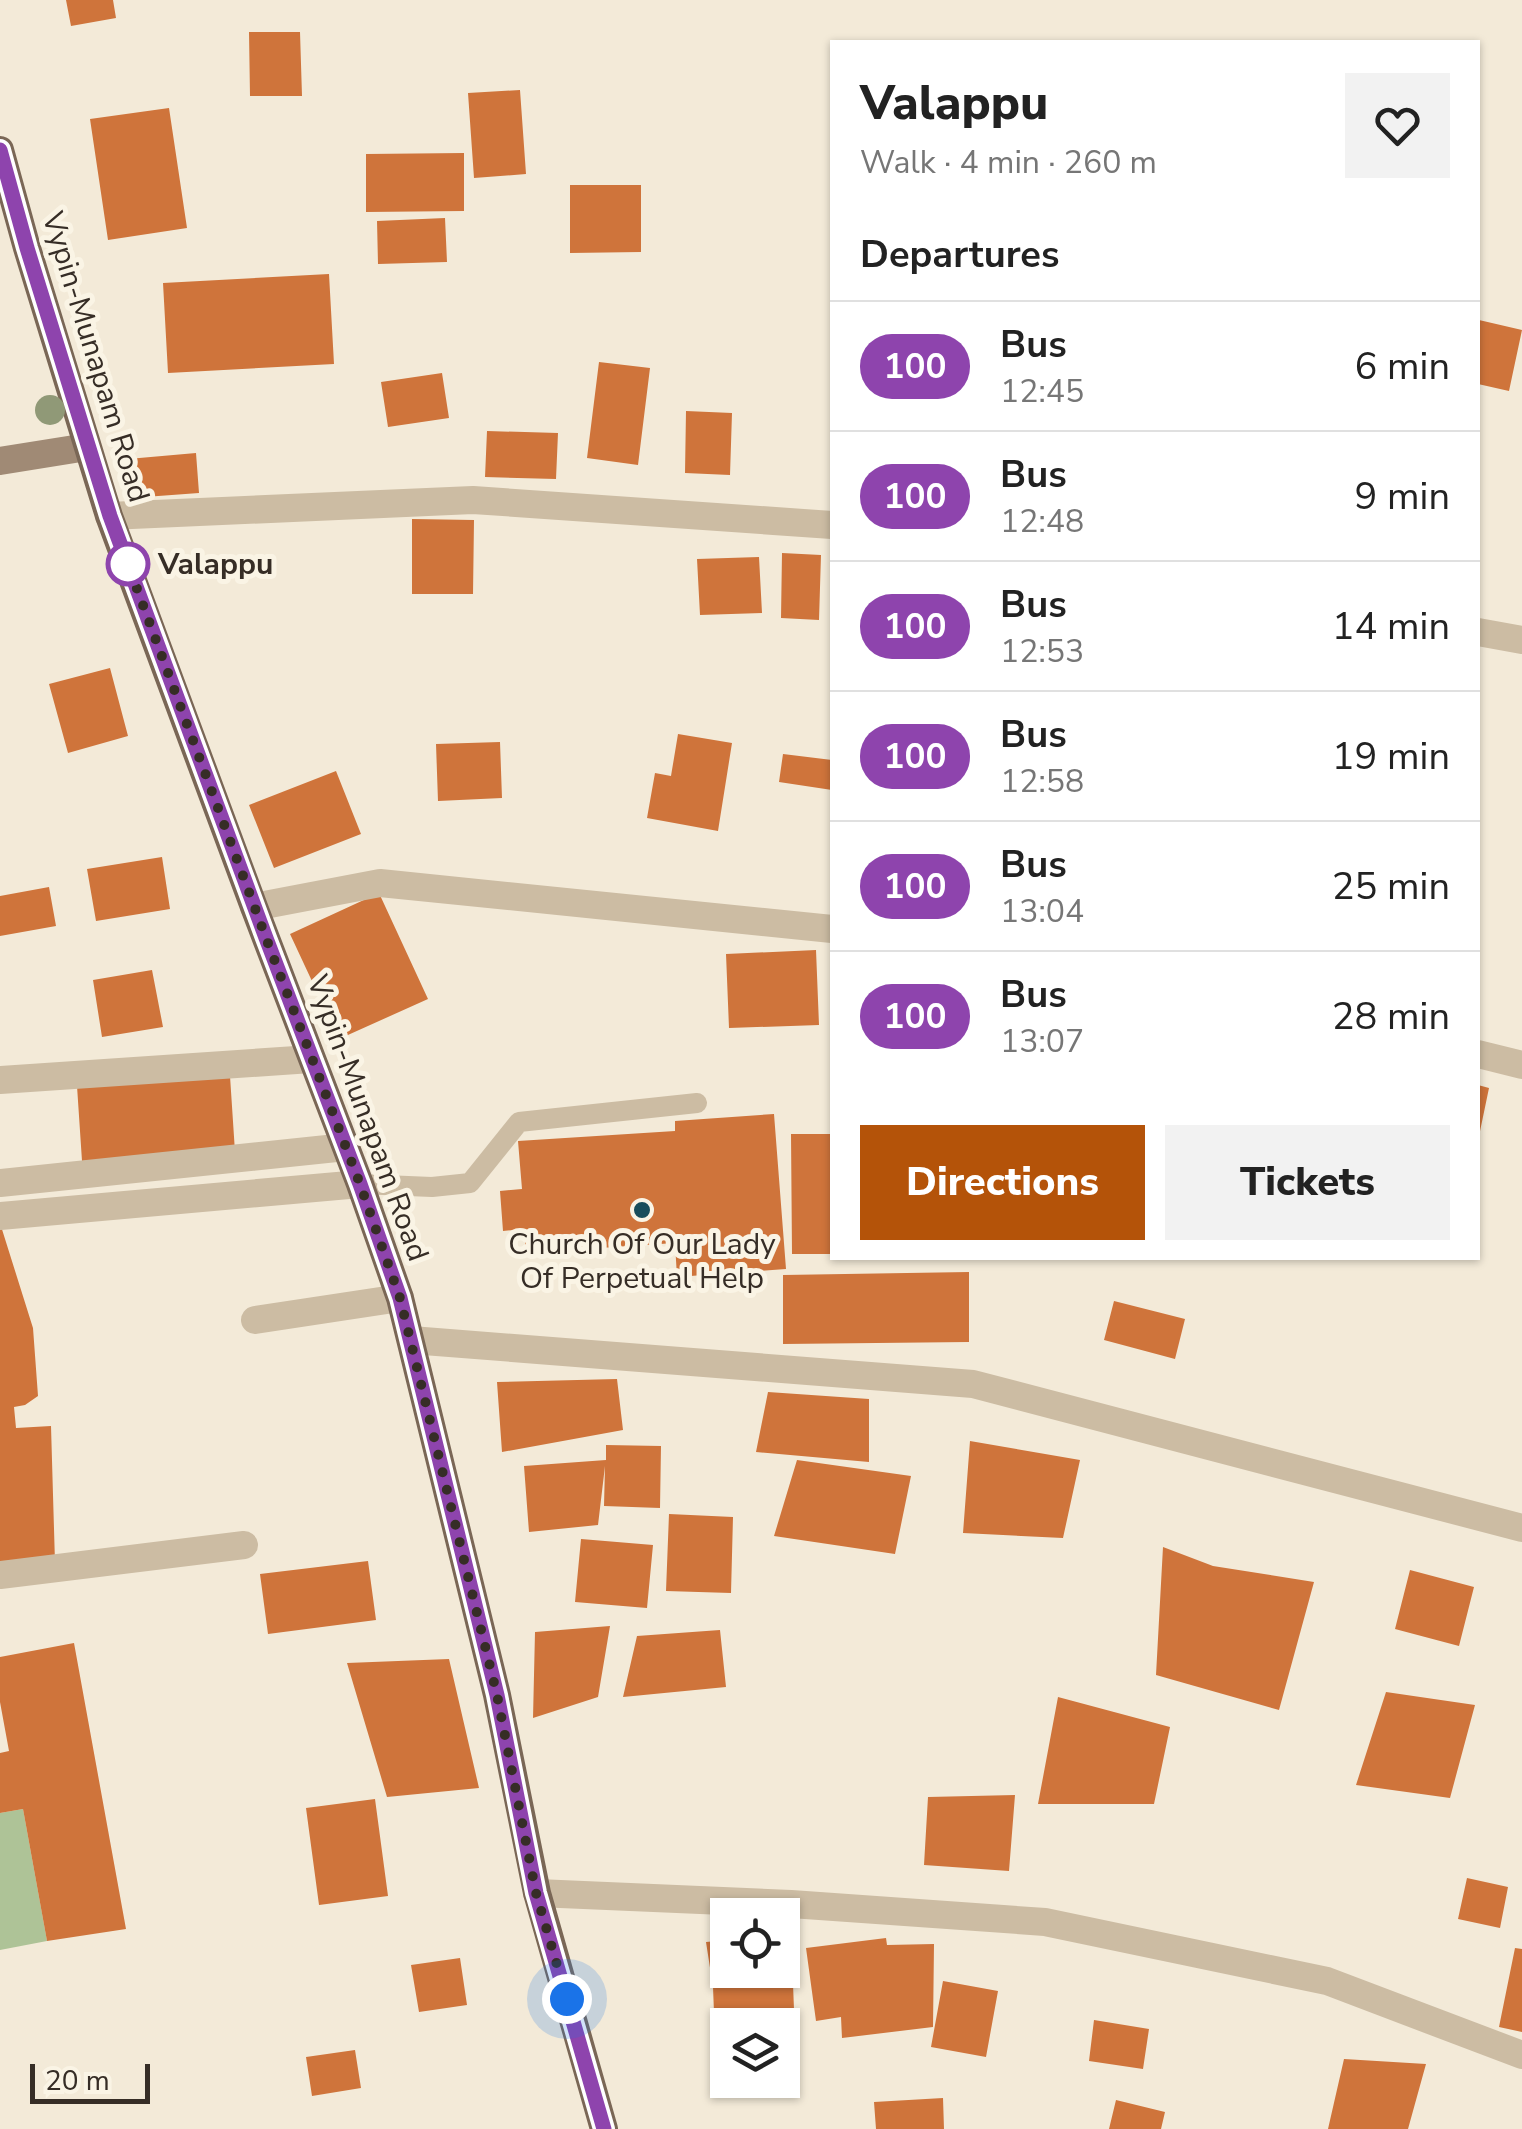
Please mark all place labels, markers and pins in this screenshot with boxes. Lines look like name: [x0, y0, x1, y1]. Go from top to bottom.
marker: Valappu: [107, 543, 149, 585]
place label: Valappu: [157, 544, 273, 585]
marker: Church Of Our Lady Of Perpetual Help: [631, 1199, 653, 1221]
place label: Church Of Our Lady Of Perpetual Help: [508, 1224, 776, 1299]

